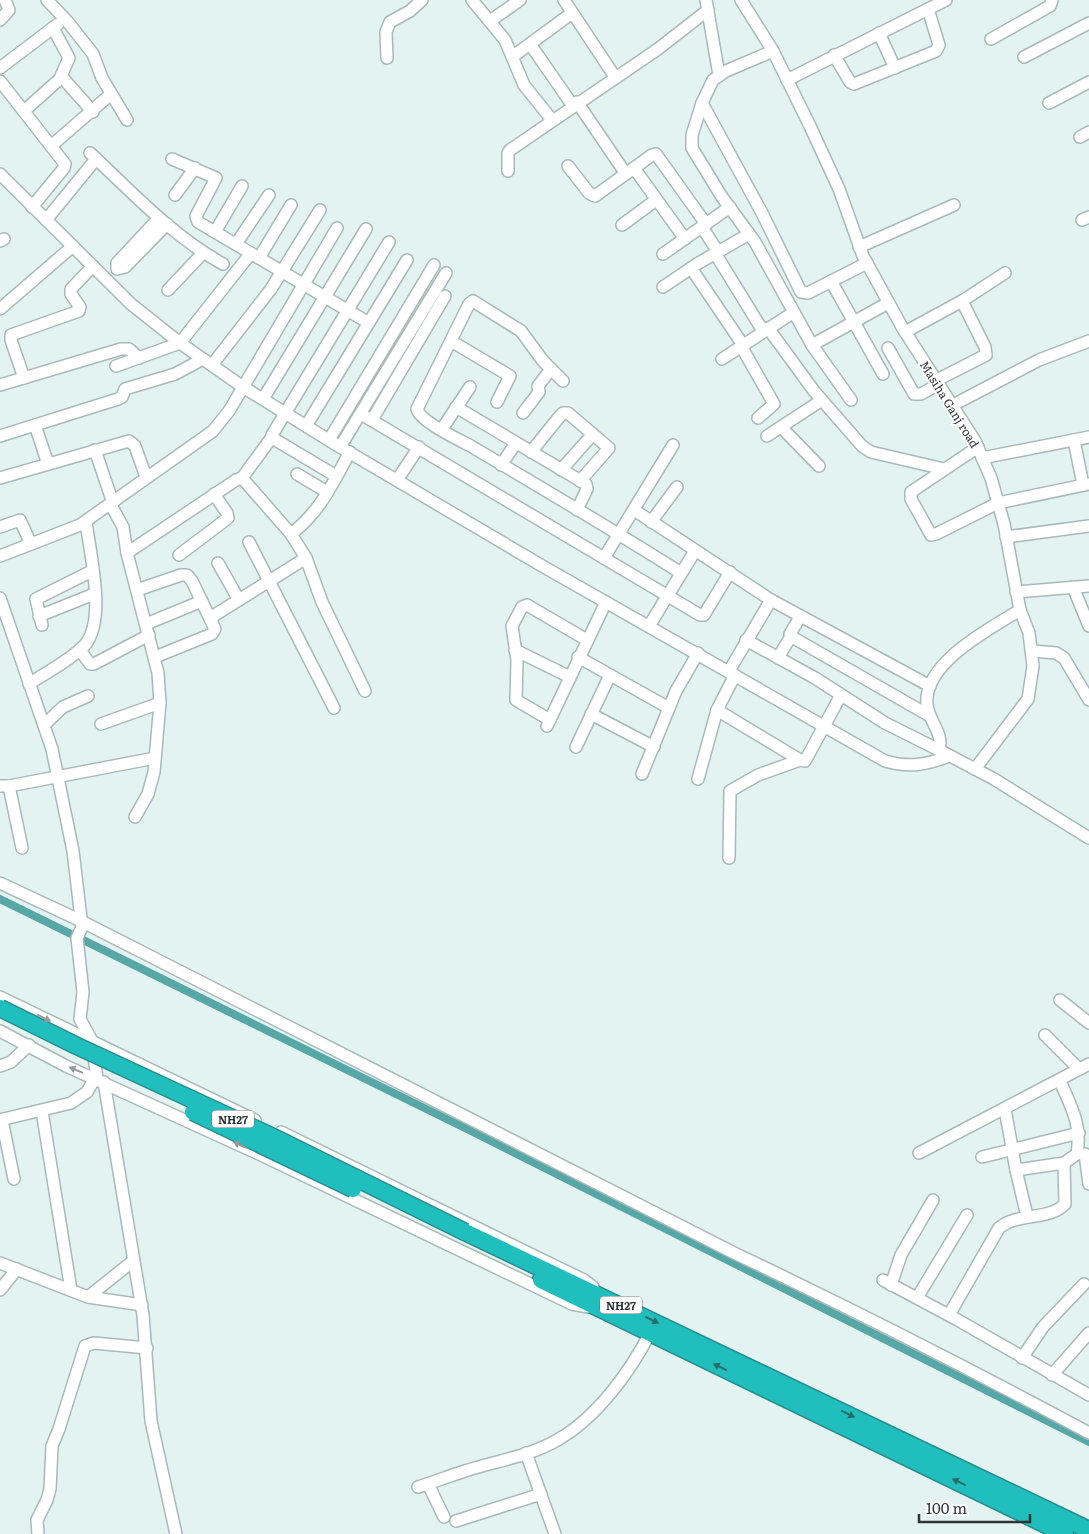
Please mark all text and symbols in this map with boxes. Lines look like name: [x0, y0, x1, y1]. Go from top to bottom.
street label: Masiha Ganj road: [916, 357, 984, 452]
one-way arrow: [37, 1014, 51, 1022]
one-way arrow: [69, 1065, 83, 1073]
road number: NH27: [212, 1110, 254, 1128]
one-way arrow: [232, 1141, 247, 1149]
road number: NH27: [600, 1296, 642, 1314]
one-way arrow: [645, 1316, 659, 1324]
one-way arrow: [712, 1363, 727, 1372]
one-way arrow: [841, 1410, 855, 1418]
one-way arrow: [952, 1478, 966, 1486]
scale bar: [919, 1492, 1030, 1524]
text: 100 m: [926, 1496, 967, 1519]

